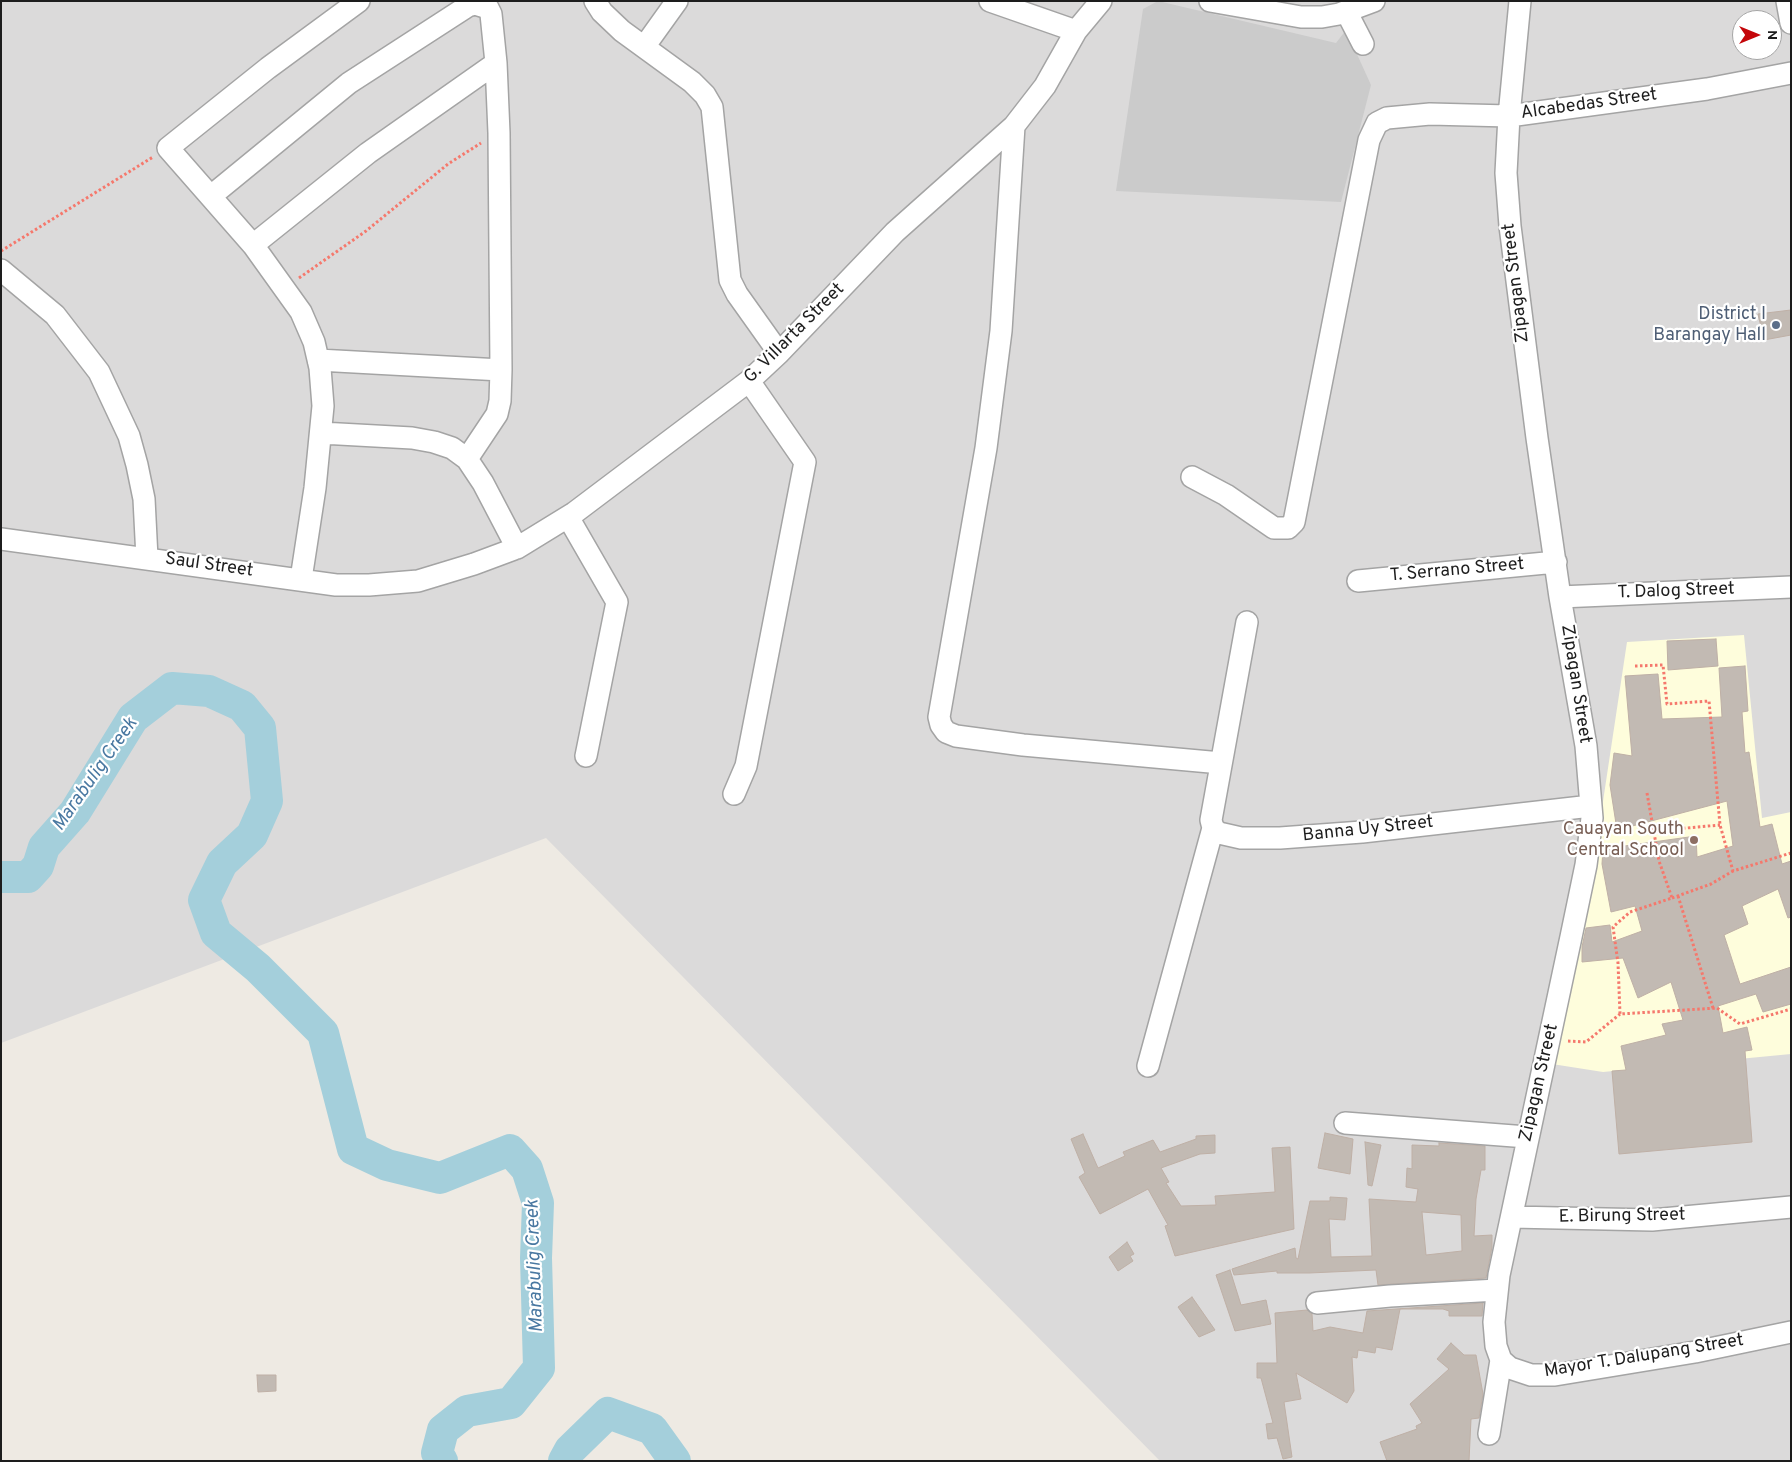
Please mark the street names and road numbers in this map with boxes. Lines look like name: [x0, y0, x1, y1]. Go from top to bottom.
street label: Alcabedas Street: [1519, 85, 1659, 125]
street label: Zipagan Street: [1499, 222, 1535, 344]
street label: G. Villarta Street: [740, 279, 850, 389]
street label: Saul Street: [163, 549, 255, 583]
street label: T. Serrano Street: [1389, 554, 1525, 588]
street label: T. Dalog Street: [1617, 579, 1735, 605]
street label: Zipagan Street: [1555, 623, 1595, 745]
street label: Banna Uy Street: [1301, 812, 1435, 848]
street label: Zipagan Street: [1516, 1022, 1564, 1144]
street label: E. Birung Street: [1558, 1205, 1686, 1229]
street label: Mayor T. Dalupang Street: [1543, 1331, 1745, 1383]

